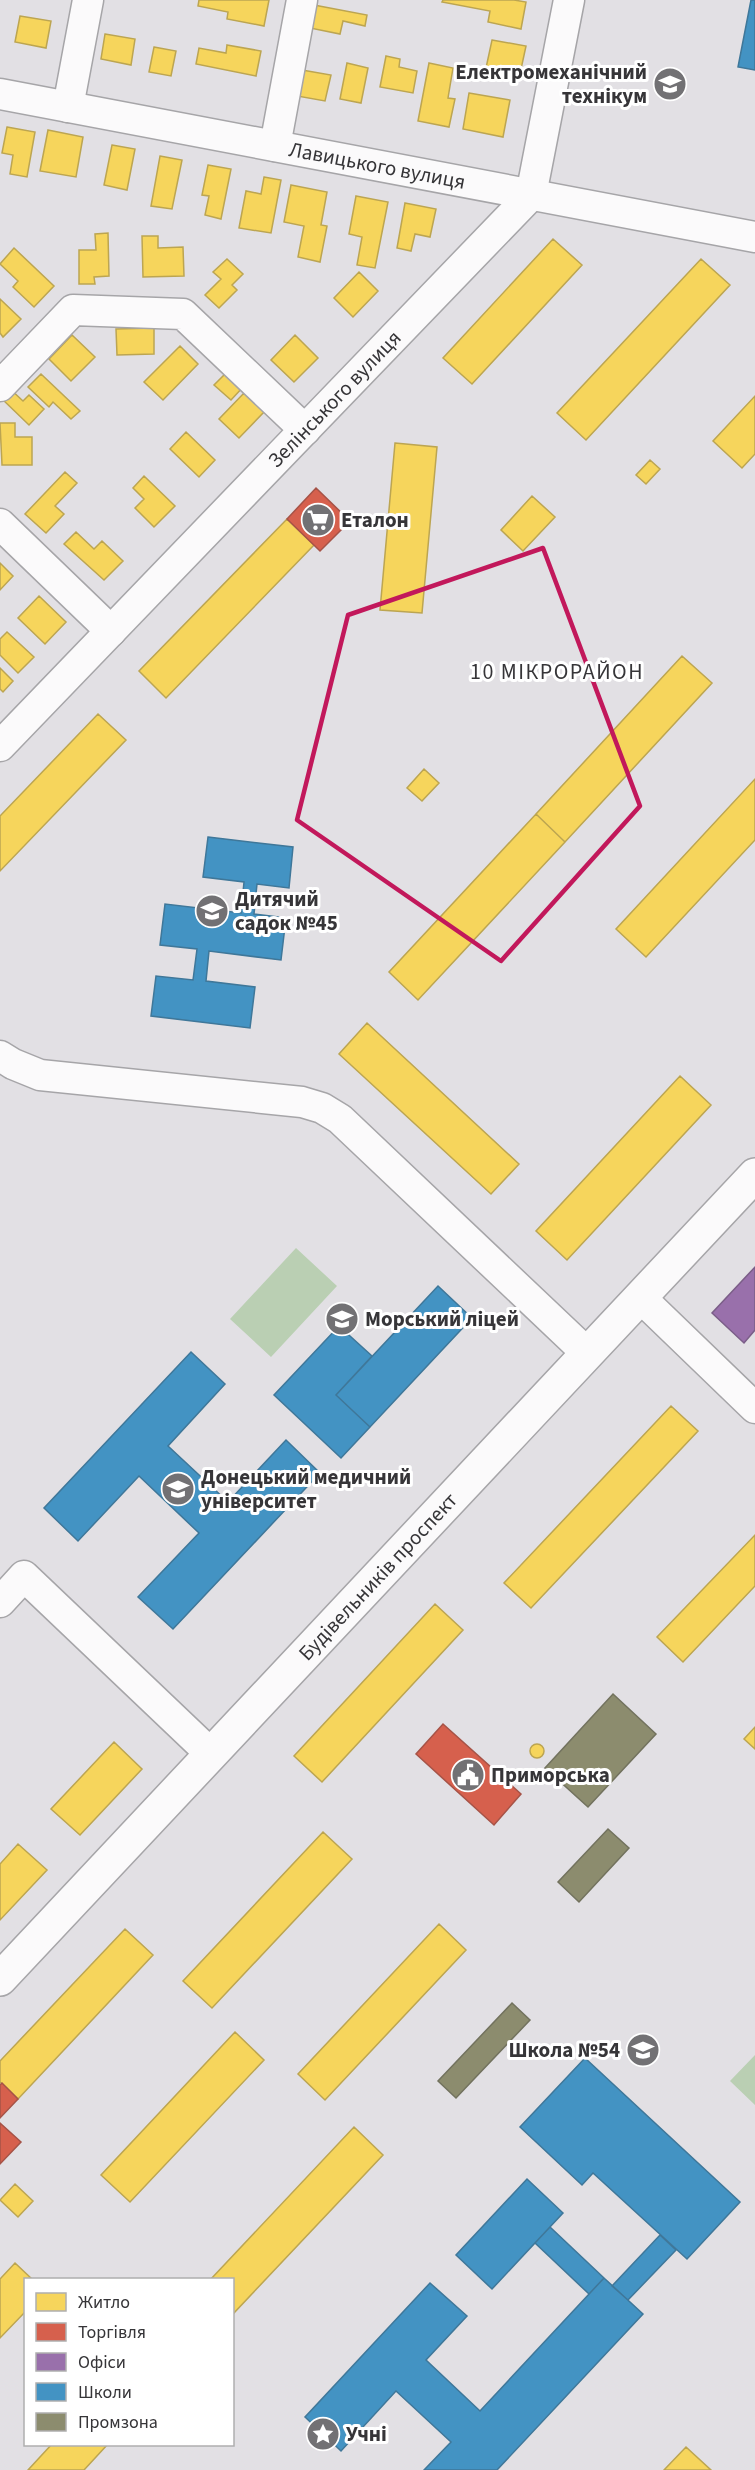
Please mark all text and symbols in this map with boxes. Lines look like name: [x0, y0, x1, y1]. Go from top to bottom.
place label: Електромеханічний технікум: [455, 57, 647, 111]
school or university icon: Електромеханічний технікум: [652, 66, 688, 102]
street label: Лавицького вулиця: [287, 134, 468, 197]
street label: Зелінського вулиця: [261, 324, 408, 474]
supermarket icon: Еталон: [300, 502, 336, 538]
place label: Еталон: [341, 505, 409, 535]
district label: 10 МІКРОРАЙОН: [470, 656, 644, 688]
place label: Дитячий садок №45: [235, 884, 338, 938]
school or university icon: Дитячий садок №45: [194, 893, 230, 929]
school or university icon: Морський ліцей: [324, 1301, 360, 1337]
place label: Морський ліцей: [365, 1304, 519, 1334]
place label: Донецький медичний університет: [201, 1462, 411, 1516]
school or university icon: Донецький медичний університет: [160, 1471, 196, 1507]
street label: Будівельників проспект: [291, 1486, 465, 1667]
public building icon: Приморська: [450, 1757, 486, 1793]
place label: Приморська: [491, 1760, 610, 1790]
school or university icon: Школа №54: [625, 2032, 661, 2068]
place label: Школа №54: [508, 2035, 620, 2065]
legend: [24, 2278, 234, 2446]
text: Житло: [78, 2290, 130, 2315]
text: Торгівля: [78, 2320, 146, 2345]
text: Офіси: [78, 2350, 126, 2375]
text: Школи: [78, 2380, 132, 2405]
text: Промзона: [78, 2410, 158, 2435]
place icon: Учні: [305, 2416, 341, 2452]
place label: Учні: [346, 2419, 387, 2449]

